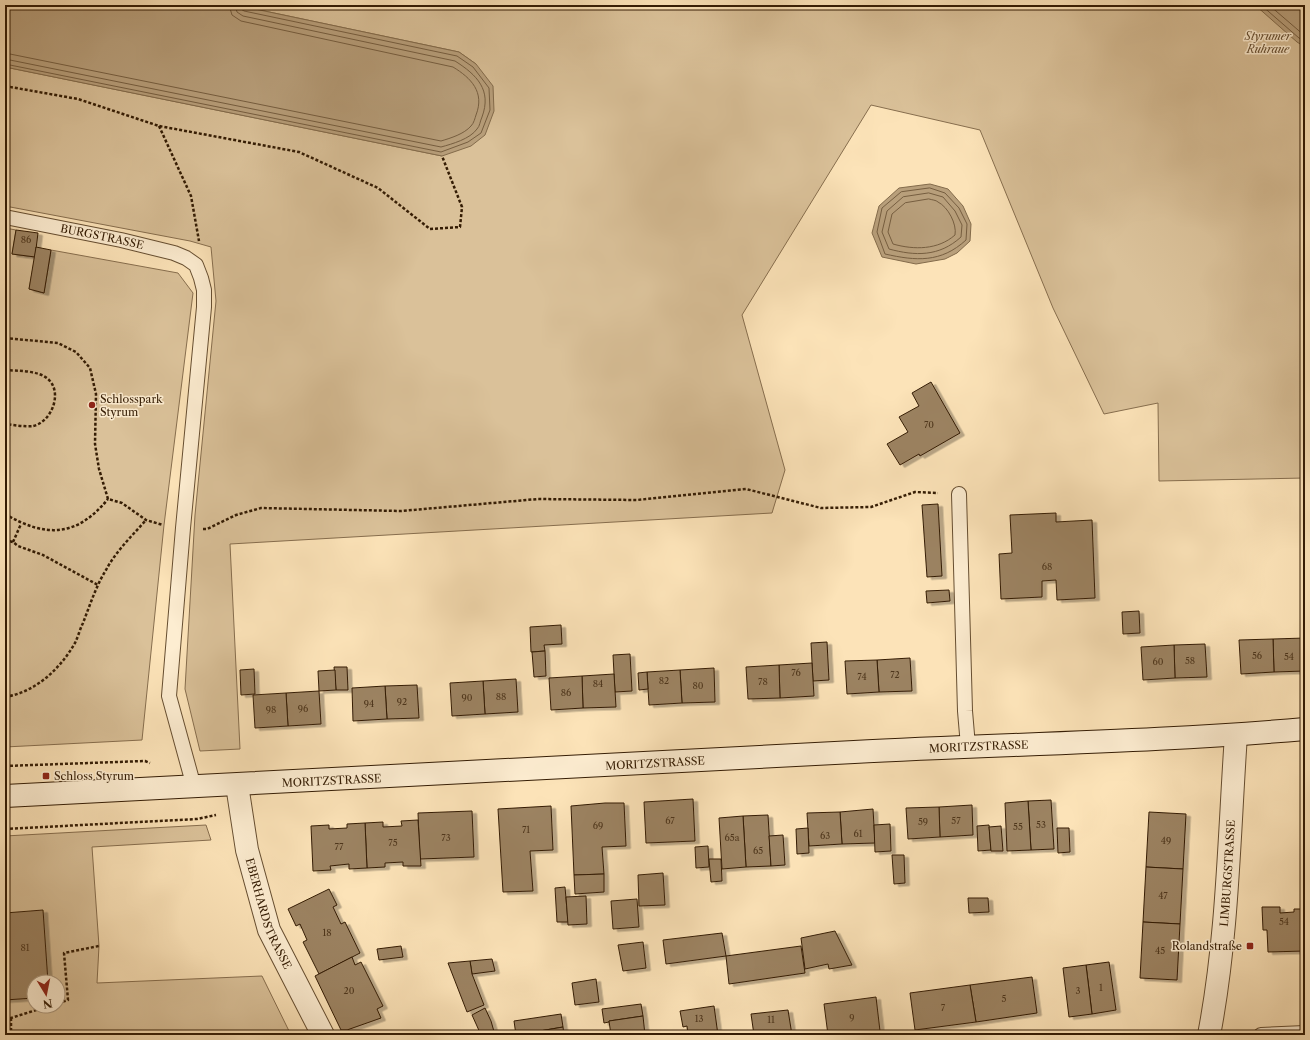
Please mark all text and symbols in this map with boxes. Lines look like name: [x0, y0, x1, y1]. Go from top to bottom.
park label: Styrumer Ruhraue: [1244, 29, 1292, 56]
street label: BURGSTRASSE: [59, 221, 146, 252]
house number: 86: [21, 234, 31, 245]
place label: Schlosspark Styrum: [100, 392, 163, 419]
marker: Schlosspark Styrum: [87, 400, 97, 410]
house number: 70: [924, 419, 934, 430]
house number: 68: [1042, 561, 1052, 572]
house number: 56: [1252, 650, 1262, 661]
house number: 54: [1284, 651, 1294, 662]
house number: 58: [1185, 655, 1195, 666]
house number: 60: [1153, 656, 1164, 667]
house number: 76: [791, 667, 801, 678]
house number: 72: [890, 669, 900, 680]
house number: 74: [857, 671, 867, 682]
house number: 82: [659, 675, 669, 686]
house number: 78: [758, 676, 768, 687]
house number: 84: [593, 678, 603, 689]
house number: 80: [692, 680, 704, 691]
house number: 86: [561, 687, 571, 698]
house number: 88: [496, 691, 506, 702]
house number: 90: [462, 692, 473, 703]
house number: 92: [397, 696, 407, 707]
house number: 94: [364, 698, 374, 709]
house number: 96: [298, 703, 308, 714]
house number: 98: [266, 704, 276, 715]
street label: MORITZSTRASSE: [929, 737, 1029, 755]
street label: MORITZSTRASSE: [605, 753, 706, 773]
place label: Schloss Styrum: [54, 769, 135, 783]
marker: Schloss Styrum: [41, 771, 51, 781]
street label: MORITZSTRASSE: [281, 771, 382, 790]
house number: 67: [665, 815, 675, 826]
house number: 57: [951, 815, 961, 826]
house number: 59: [918, 816, 928, 827]
house number: 53: [1036, 819, 1046, 830]
street label: LIMBURGSTRASSE: [1217, 819, 1238, 927]
house number: 69: [593, 820, 603, 831]
house number: 55: [1013, 821, 1023, 832]
house number: 71: [522, 824, 530, 835]
house number: 61: [853, 828, 863, 839]
house number: 63: [820, 830, 830, 841]
house number: 73: [441, 832, 451, 843]
house number: 65a: [725, 832, 740, 843]
house number: 49: [1161, 835, 1171, 846]
house number: 75: [388, 837, 398, 848]
house number: 77: [335, 841, 344, 852]
house number: 65: [753, 845, 763, 856]
street label: EBERHARDSTRASSE: [243, 856, 295, 972]
house number: 47: [1158, 890, 1168, 901]
house number: 54: [1279, 916, 1289, 927]
house number: 18: [322, 927, 332, 938]
place label: Rolandstraße: [1172, 939, 1242, 953]
marker: Rolandstraße: [1245, 941, 1255, 951]
house number: 81: [20, 942, 30, 953]
house number: 45: [1155, 945, 1165, 956]
north arrow: [26, 974, 66, 1014]
house number: 1: [1099, 982, 1103, 993]
house number: 20: [344, 985, 355, 996]
house number: 3: [1076, 985, 1081, 996]
house number: 5: [1002, 993, 1007, 1004]
text: N: [41, 996, 54, 1012]
house number: 7: [941, 1002, 946, 1013]
house number: 9: [849, 1012, 855, 1023]
house number: 13: [695, 1013, 703, 1024]
house number: 11: [767, 1014, 775, 1025]

